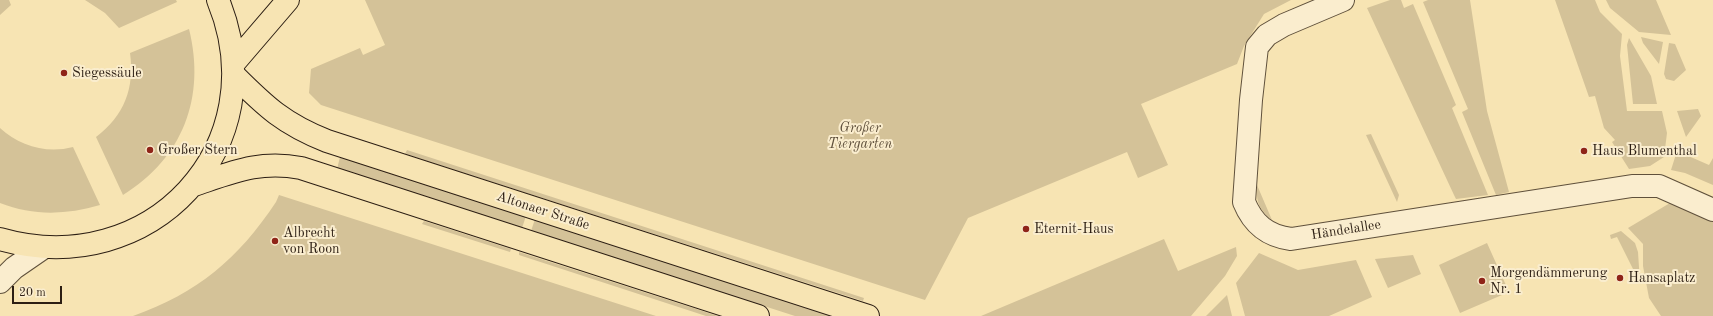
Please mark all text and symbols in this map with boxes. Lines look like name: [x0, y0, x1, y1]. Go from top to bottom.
place label: Siegessäule: [72, 65, 142, 81]
marker: Siegessäule: [59, 68, 69, 78]
park label: Großer Tiergarten: [828, 120, 892, 152]
place label: Großer Stern: [158, 142, 238, 158]
place label: Haus Blumenthal: [1592, 143, 1697, 159]
marker: Großer Stern: [145, 145, 155, 155]
marker: Haus Blumenthal: [1579, 146, 1589, 156]
street label: Altonaer Straße: [494, 188, 592, 234]
street label: Händelallee: [1310, 216, 1382, 244]
place label: Eternit-Haus: [1034, 221, 1114, 237]
marker: Eternit-Haus: [1021, 224, 1031, 234]
place label: Albrecht von Roon: [283, 225, 340, 258]
marker: Albrecht von Roon: [270, 236, 280, 246]
place label: Morgendämmerung Nr. 1: [1490, 265, 1607, 298]
place label: Hansaplatz: [1628, 270, 1696, 286]
marker: Hansaplatz: [1615, 273, 1625, 283]
marker: Morgendämmerung Nr. 1: [1477, 276, 1487, 286]
scale bar: [14, 278, 64, 304]
text: 20 m: [19, 287, 46, 299]

